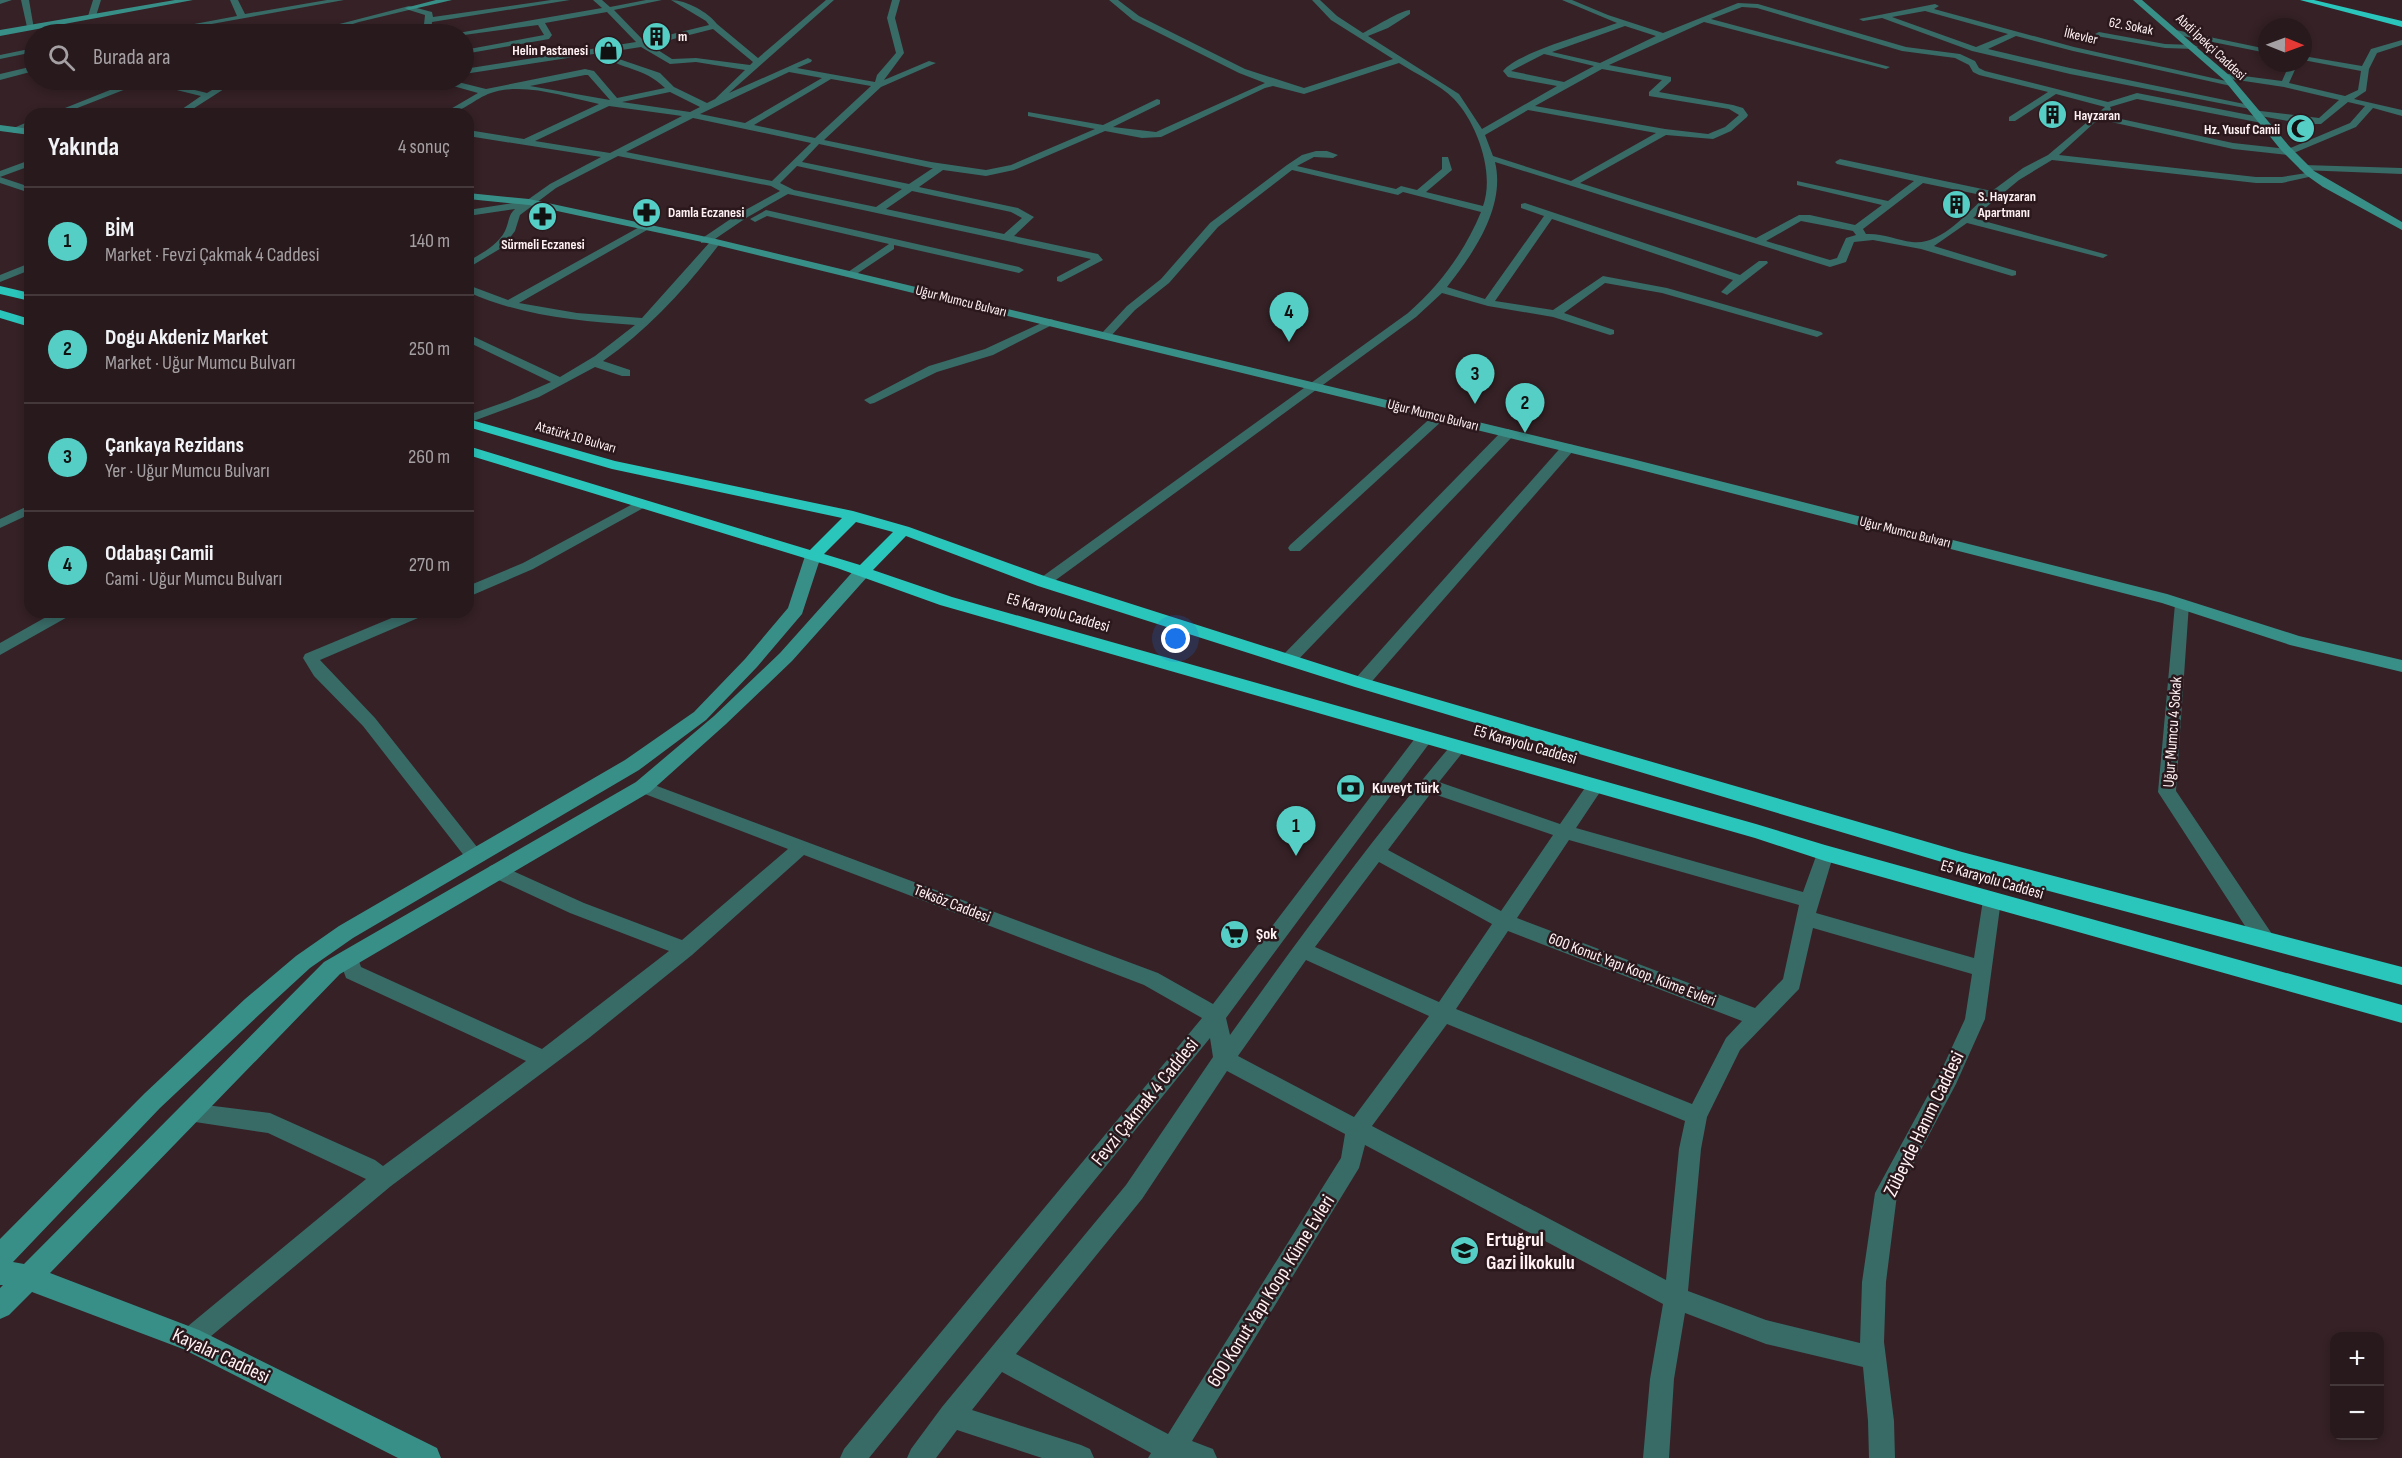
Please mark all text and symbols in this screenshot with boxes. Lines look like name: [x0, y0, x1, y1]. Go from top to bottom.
street label: Abdi İpekçi Caddesi: [2172, 10, 2249, 84]
street label: 62. Sokak: [2107, 13, 2155, 39]
north arrow: [2258, 18, 2312, 72]
building icon: m: [641, 20, 673, 52]
search box: [24, 24, 474, 90]
street label: İlkevler: [2063, 24, 2099, 48]
place label: m: [678, 28, 687, 45]
shop icon: Helin Pastanesi: [593, 34, 625, 66]
icon: search: [45, 41, 78, 74]
place label: Helin Pastanesi: [512, 42, 588, 59]
text: Burada ara: [93, 44, 170, 71]
building icon: Hayzaran: [2037, 99, 2069, 131]
place label: Hayzaran: [2074, 107, 2120, 124]
mosque icon: Hz. Yusuf Camii: [2285, 113, 2317, 145]
place label: Hz. Yusuf Camii: [2204, 121, 2280, 138]
text: Yakında: [48, 132, 119, 163]
text: 4 sonuç: [398, 135, 450, 159]
building icon: S. Hayzaran Apartmanı: [1941, 188, 1973, 220]
place label: S. Hayzaran Apartmanı: [1977, 188, 2036, 221]
pharmacy icon: Damla Eczanesi: [631, 196, 663, 228]
pharmacy icon: Sürmeli Eczanesi: [527, 201, 559, 233]
place label: Damla Eczanesi: [668, 204, 744, 221]
text: BİM: [105, 216, 134, 243]
text: 1: [64, 229, 71, 253]
text: 140 m: [410, 229, 450, 253]
place label: Sürmeli Eczanesi: [501, 236, 585, 253]
text: Market · Fevzi Çakmak 4 Caddesi: [105, 243, 319, 267]
street label: Uğur Mumcu Bulvarı: [914, 281, 1008, 321]
pin: 4: [1270, 292, 1308, 342]
text: Dogu Akdeniz Market: [105, 324, 268, 351]
text: 2: [63, 337, 72, 361]
text: 250 m: [409, 337, 450, 361]
text: Market · Uğur Mumcu Bulvarı: [105, 351, 295, 375]
pin: 3: [1456, 354, 1494, 404]
pin: 2: [1506, 384, 1544, 433]
street label: Uğur Mumcu Bulvarı: [1386, 395, 1480, 435]
street label: Atatürk 10 Bulvarı: [533, 417, 618, 457]
text: Çankaya Rezidans: [105, 432, 244, 459]
text: 3: [63, 445, 72, 469]
text: 260 m: [408, 445, 450, 469]
text: Yer · Uğur Mumcu Bulvarı: [105, 459, 270, 483]
street label: Uğur Mumcu Bulvarı: [1858, 512, 1952, 552]
text: Odabaşı Camii: [105, 540, 214, 567]
text: 4: [63, 553, 72, 577]
text: 270 m: [409, 553, 450, 577]
text: Cami · Uğur Mumcu Bulvarı: [105, 567, 282, 591]
street label: E5 Karayolu Caddesi: [1004, 589, 1112, 637]
your location: [1161, 624, 1190, 653]
street label: Uğur Mumcu 4 Sokak: [2160, 676, 2186, 788]
street label: E5 Karayolu Caddesi: [1471, 721, 1579, 769]
bank icon: Kuveyt Türk: [1335, 772, 1367, 804]
place label: Kuveyt Türk: [1372, 779, 1440, 798]
pin: 1: [1276, 806, 1316, 856]
street label: E5 Karayolu Caddesi: [1938, 856, 2046, 904]
street label: Teksöz Caddesi: [911, 881, 993, 927]
supermarket icon: Şok: [1219, 918, 1251, 950]
place label: Şok: [1256, 925, 1277, 944]
street label: 600 Konut Yapı Koop. Küme Evleri: [1546, 929, 1718, 1011]
street label: Fevzi Çakmak 4 Caddesi: [1086, 1033, 1204, 1171]
street label: Zübeyde Hanım Caddesi: [1878, 1047, 1970, 1201]
street label: 600 Konut Yapı Koop. Küme Evleri: [1202, 1190, 1340, 1392]
place label: Ertuğrul Gazi İlkokulu: [1486, 1228, 1575, 1275]
school or university icon: Ertuğrul Gazi İlkokulu: [1449, 1235, 1481, 1267]
street label: Kayalar Caddesi: [169, 1323, 273, 1389]
map controls: [2330, 1332, 2384, 1440]
button: +: [2330, 1332, 2384, 1386]
button: −: [2330, 1386, 2384, 1440]

